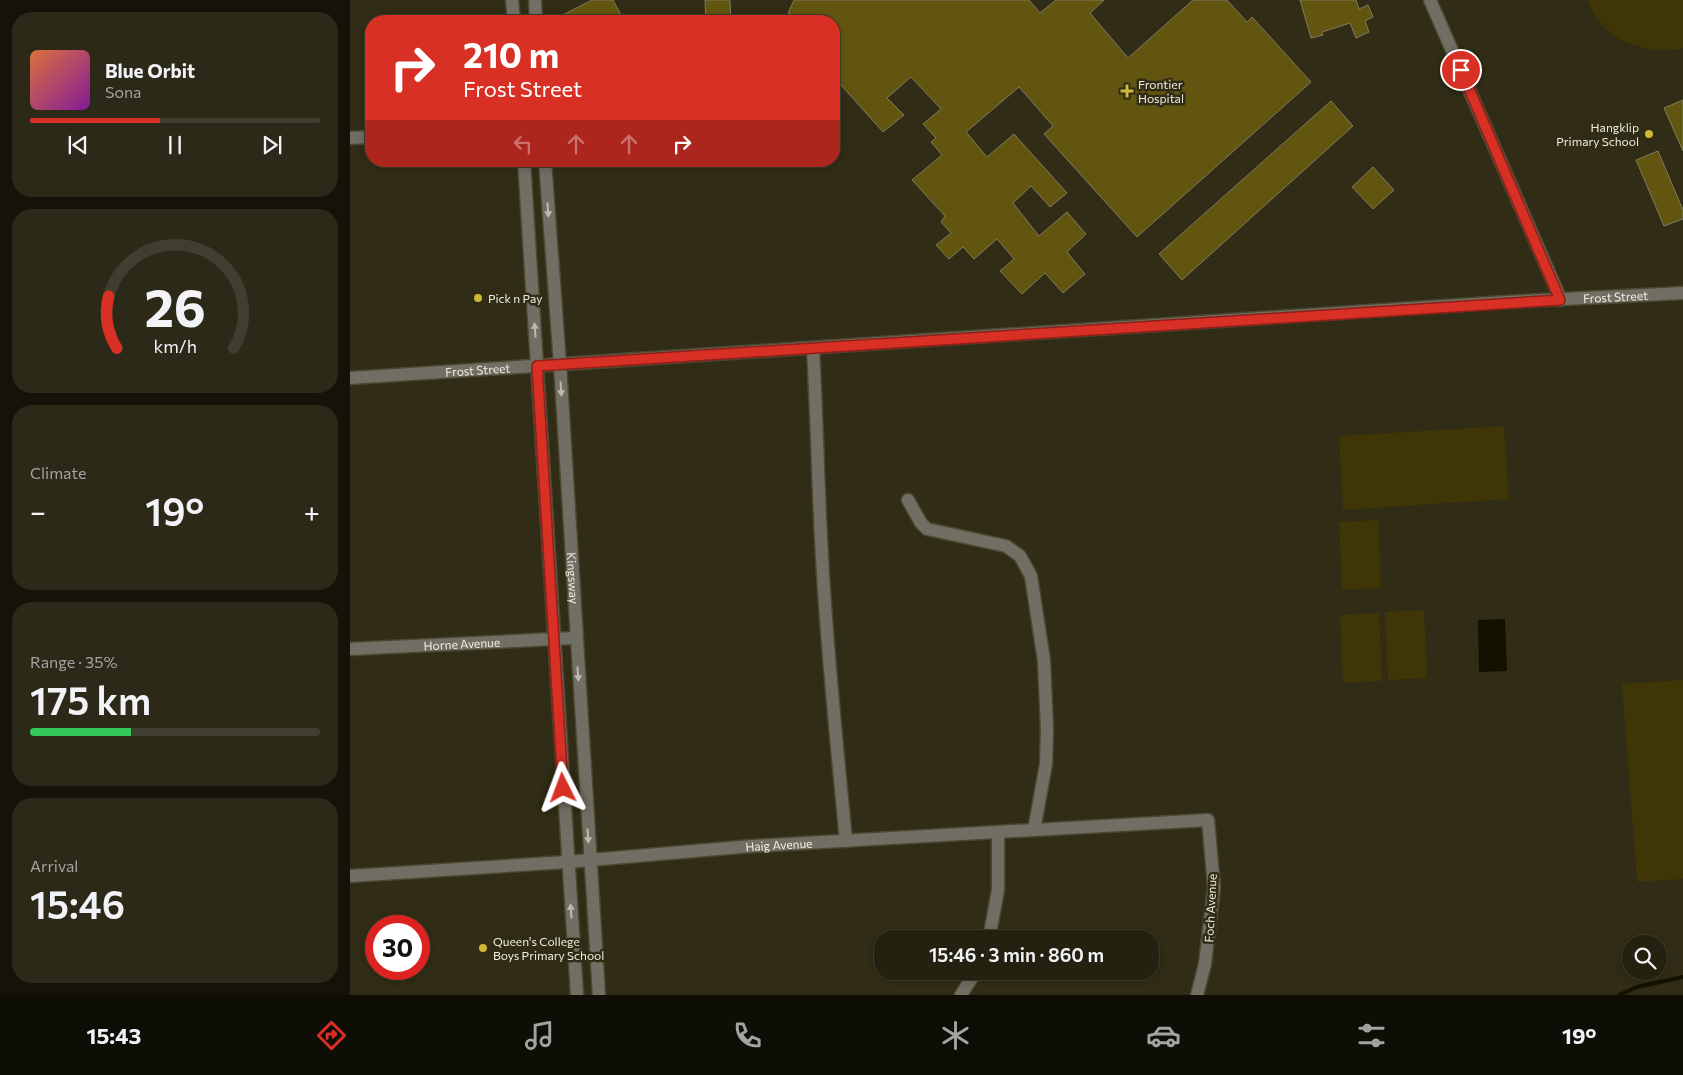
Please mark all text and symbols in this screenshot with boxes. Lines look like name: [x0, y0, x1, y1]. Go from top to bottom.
text: 210 m: [463, 32, 559, 75]
icon: right: [380, 35, 445, 100]
pin: [1440, 49, 1482, 91]
icon: arrive: [1447, 56, 1475, 84]
text: Blue Orbit: [105, 59, 195, 82]
text: Frost Street: [463, 75, 582, 102]
place label: Frontier Hospital: [1138, 77, 1184, 105]
text: Sona: [105, 82, 141, 101]
marker: Frontier Hospital: [1120, 84, 1134, 98]
place label: Hangklip Primary School: [1556, 120, 1639, 148]
marker: Hangklip Primary School: [1643, 128, 1655, 140]
icon: left: [509, 130, 537, 158]
icon: ahead: [562, 130, 590, 158]
icon: ahead: [615, 130, 643, 158]
icon: right: [668, 130, 696, 158]
icon: previous: [64, 131, 92, 159]
icon: pause: [161, 131, 189, 159]
icon: next: [258, 131, 286, 159]
one-way arrow: [545, 202, 553, 218]
text: 26: [144, 274, 206, 338]
street label: Frost Street: [1583, 288, 1648, 305]
place label: Pick n Pay: [488, 291, 542, 305]
marker: Pick n Pay: [472, 292, 484, 304]
one-way arrow: [530, 322, 538, 338]
text: km/h: [153, 335, 197, 357]
street label: Frost Street: [445, 360, 511, 379]
one-way arrow: [558, 382, 566, 398]
text: Climate: [30, 463, 86, 482]
text: 19°: [145, 487, 204, 534]
text: −: [30, 494, 46, 528]
text: +: [304, 494, 320, 528]
street label: Kingsway: [565, 552, 582, 604]
street label: Horne Avenue: [423, 635, 500, 652]
text: Range · 35%: [30, 652, 117, 671]
one-way arrow: [574, 666, 582, 682]
text: 175 km: [30, 676, 151, 723]
position arrow: [536, 761, 588, 813]
one-way arrow: [585, 828, 593, 844]
street label: Haig Avenue: [745, 836, 813, 854]
text: Arrival: [30, 856, 78, 875]
street label: Foch Avenue: [1201, 873, 1219, 943]
text: 15:46: [30, 880, 125, 927]
one-way arrow: [566, 903, 574, 919]
speed limit sign: 30: [365, 915, 430, 980]
place label: Queen's College Boys Primary School: [493, 934, 604, 962]
map controls: [1622, 935, 1667, 980]
button: search: [1622, 935, 1667, 980]
marker: Queen's College Boys Primary School: [477, 942, 489, 954]
text: 15:46 · 3 min · 860 m: [929, 943, 1104, 966]
icon: directions: [314, 1018, 349, 1053]
icon: music: [522, 1018, 557, 1053]
icon: phone: [730, 1018, 765, 1053]
icon: climate: [938, 1018, 973, 1053]
icon: car: [1146, 1018, 1181, 1053]
icon: filters: [1354, 1018, 1389, 1053]
text: 15:43: [86, 1022, 141, 1049]
text: 19°: [1562, 1022, 1596, 1049]

